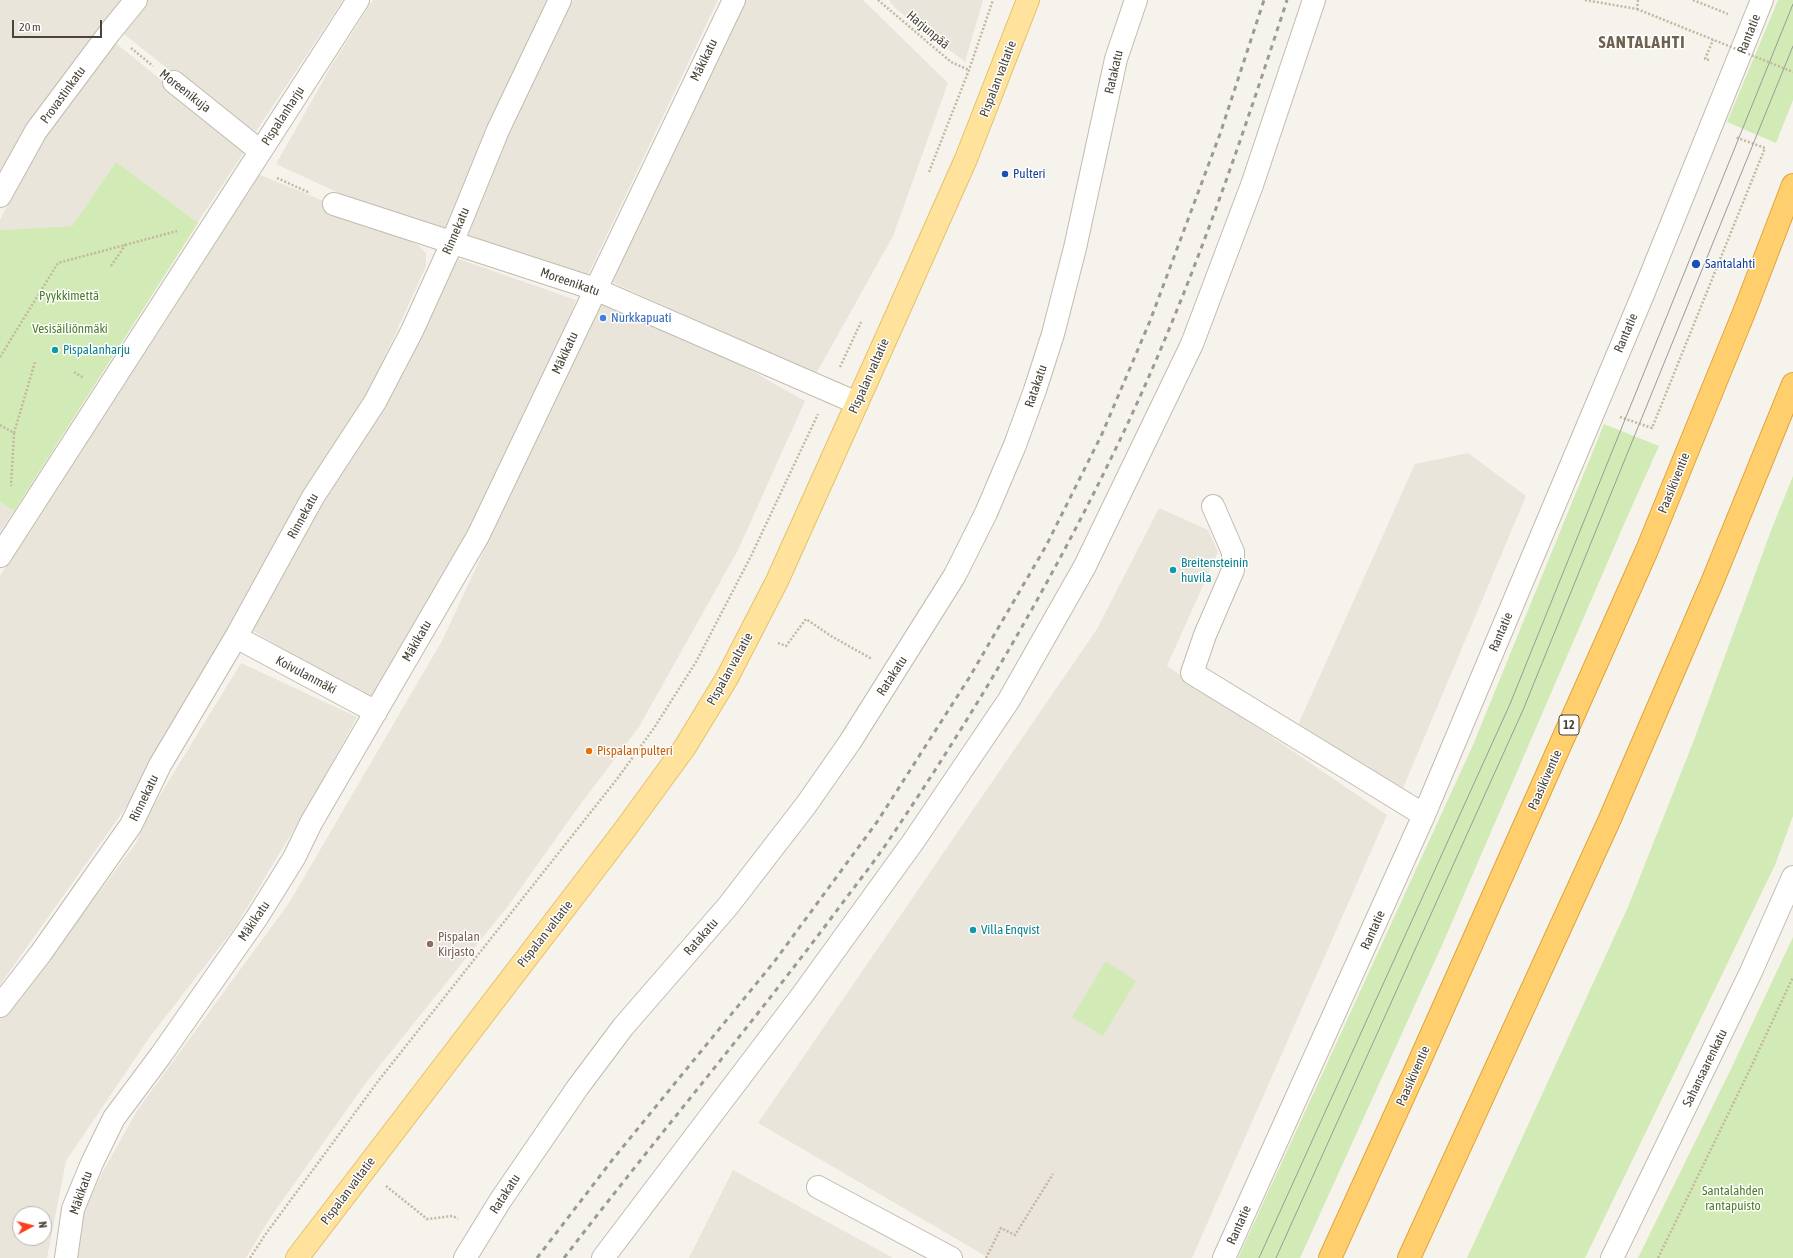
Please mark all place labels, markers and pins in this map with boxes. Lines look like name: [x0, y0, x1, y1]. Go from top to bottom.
place label: Pulteri: [1013, 166, 1045, 182]
marker: Pulteri: [1000, 169, 1010, 179]
place label: Santalahti: [1705, 256, 1755, 272]
marker: Santalahti: [1690, 258, 1702, 270]
place label: Nurkkapuati: [611, 310, 671, 326]
marker: Nurkkapuati: [598, 313, 608, 323]
place label: Pispalanharju: [63, 342, 130, 358]
marker: Pispalanharju: [50, 345, 60, 355]
place label: Breitensteinin huvila: [1181, 555, 1248, 586]
marker: Breitensteinin huvila: [1168, 565, 1178, 575]
place label: Pispalan pulteri: [597, 743, 673, 759]
marker: Pispalan pulteri: [584, 746, 594, 756]
place label: Villa Enqvist: [981, 922, 1040, 938]
marker: Villa Enqvist: [968, 925, 978, 935]
place label: Pispalan Kirjasto: [438, 929, 480, 960]
marker: Pispalan Kirjasto: [425, 939, 435, 949]

